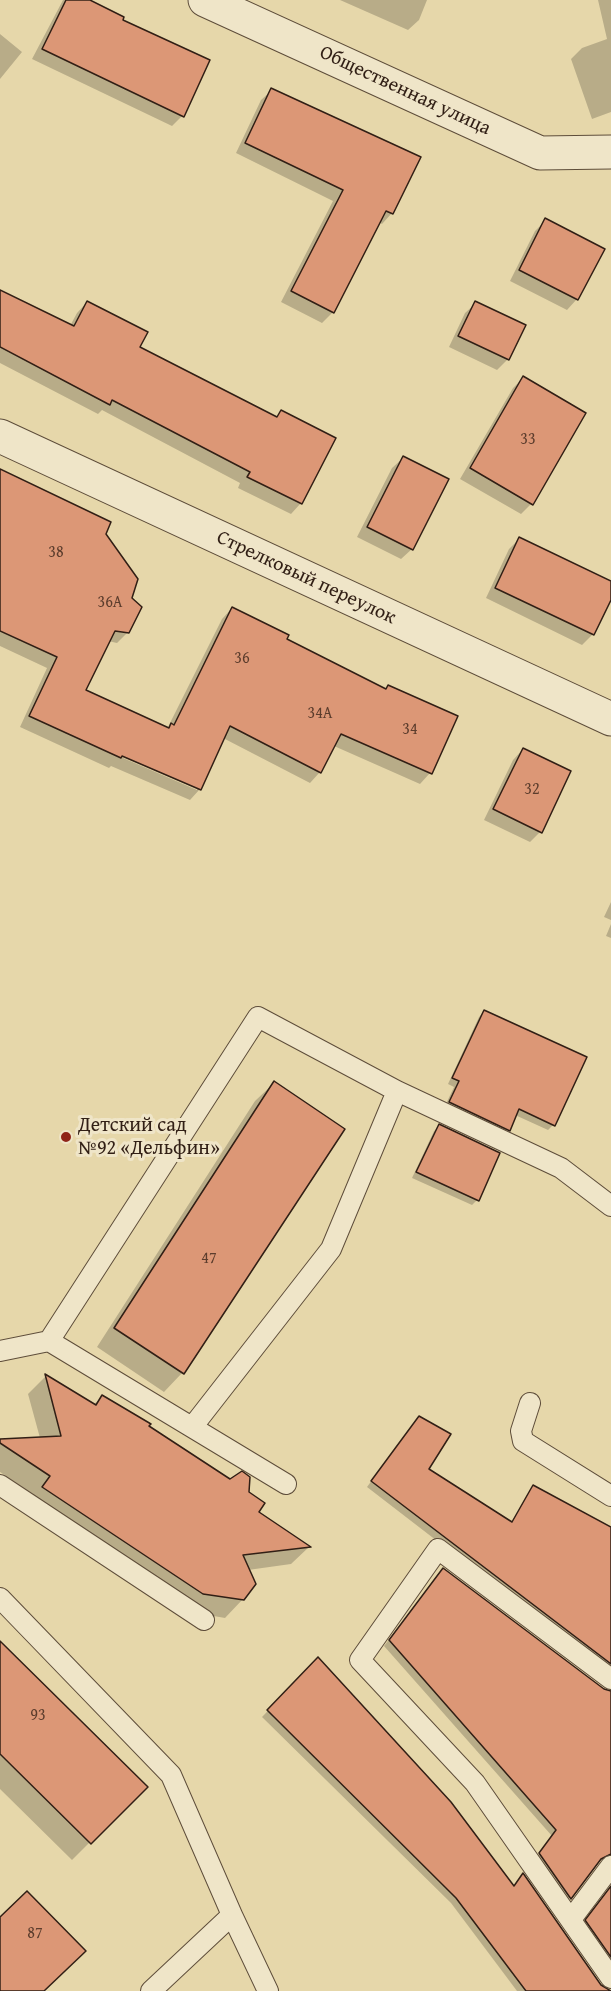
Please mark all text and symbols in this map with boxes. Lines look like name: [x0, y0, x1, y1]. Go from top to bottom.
street label: Общественная улица: [316, 41, 494, 141]
house number: 33: [520, 430, 536, 450]
street label: Стрелковый переулок: [212, 526, 400, 630]
house number: 38: [48, 543, 64, 563]
house number: 36А: [97, 593, 123, 613]
house number: 36: [234, 649, 250, 669]
house number: 34А: [307, 704, 333, 724]
house number: 34: [402, 720, 418, 740]
house number: 32: [524, 780, 540, 800]
place label: Детский сад №92 «Дельфин»: [78, 1114, 220, 1161]
marker: Детский сад №92 «Дельфин»: [59, 1130, 73, 1144]
house number: 47: [201, 1249, 217, 1269]
house number: 93: [30, 1706, 46, 1726]
house number: 87: [27, 1924, 43, 1944]

